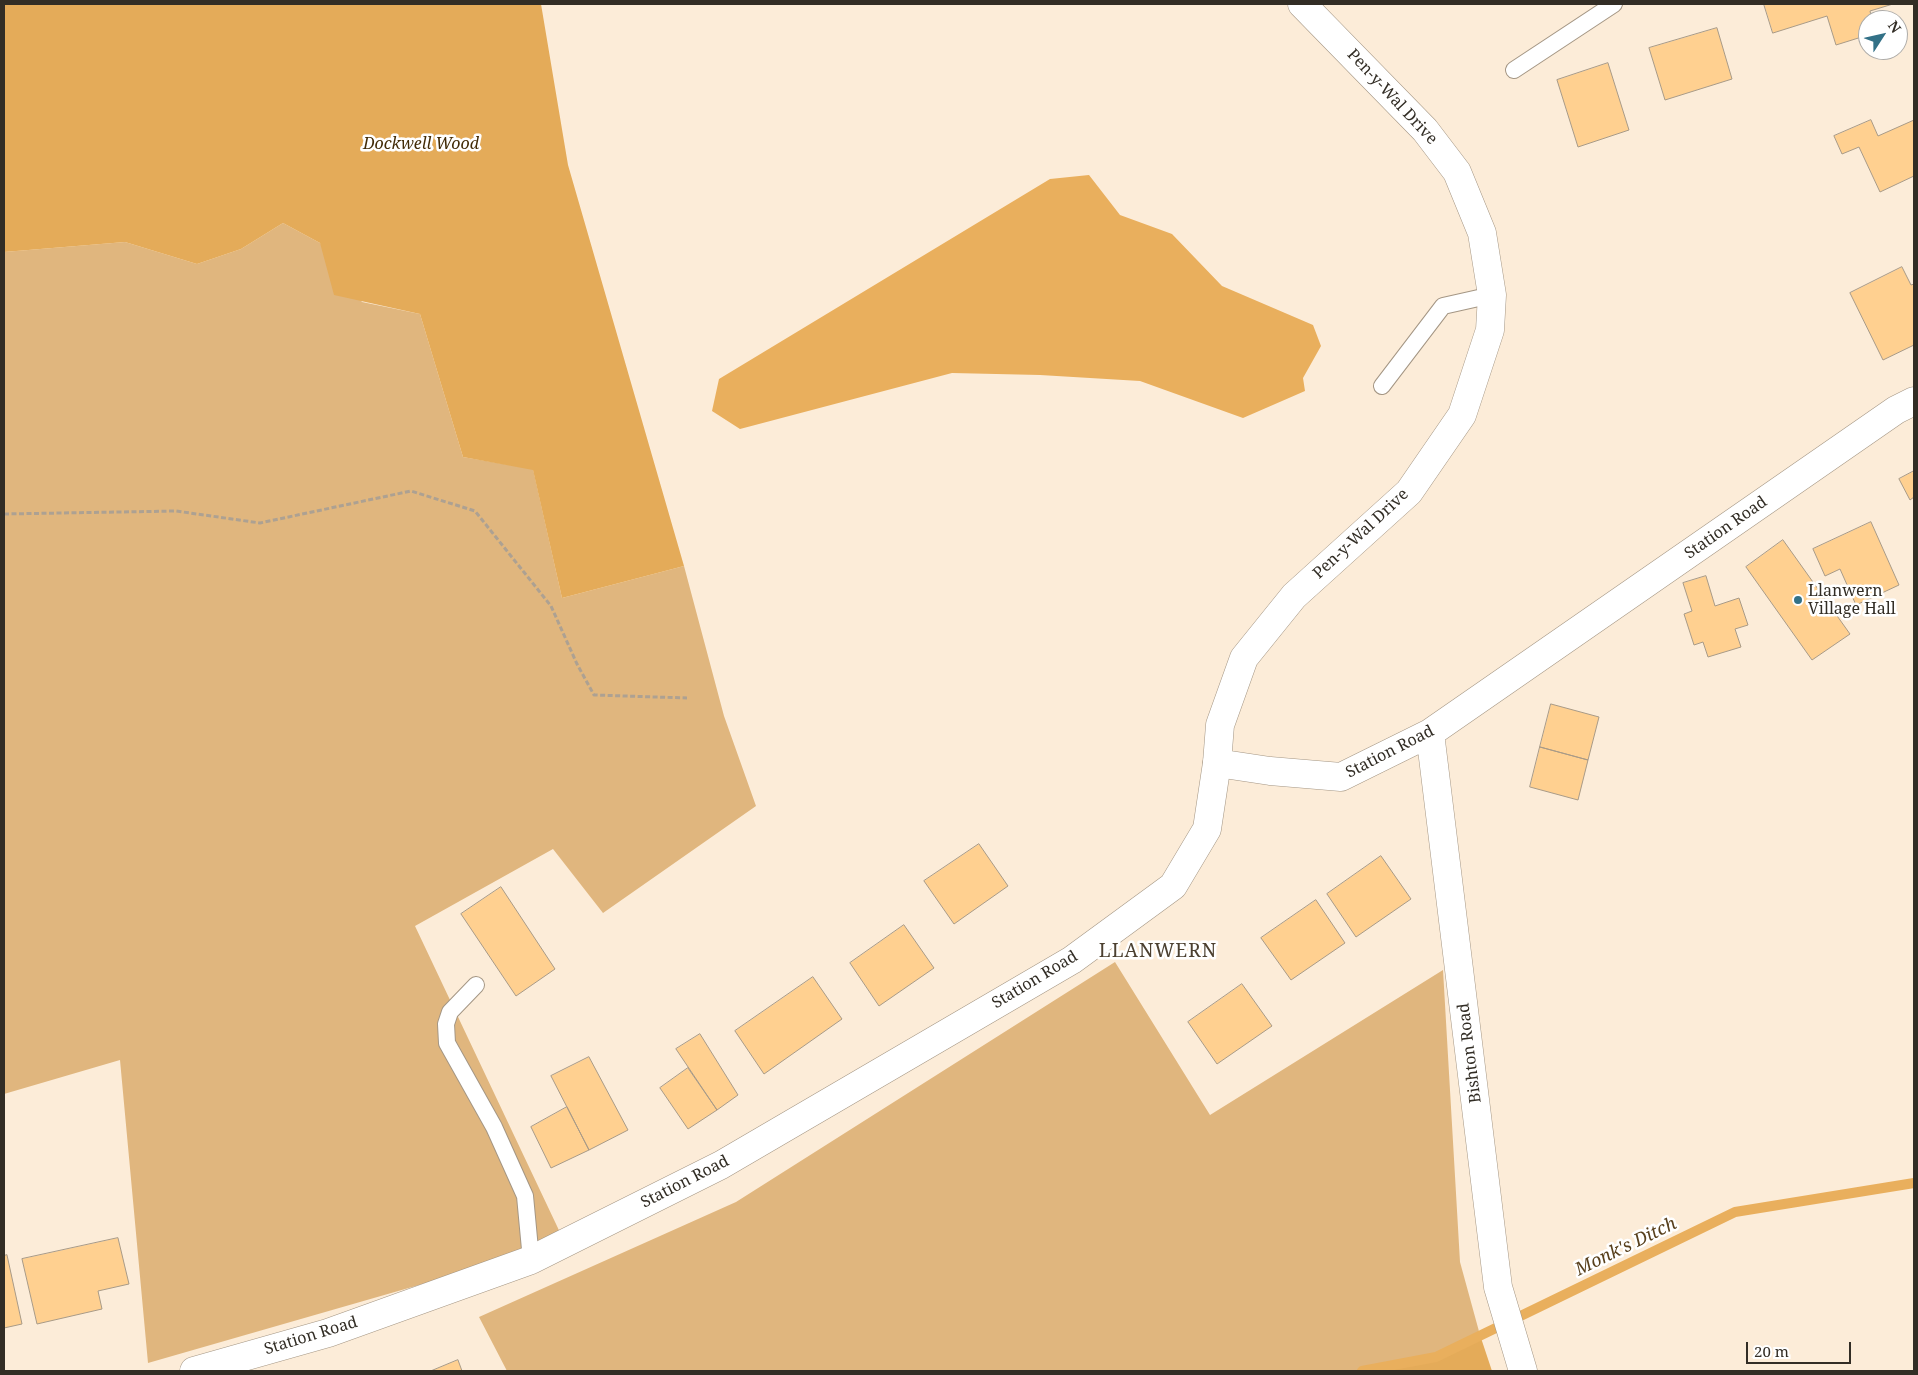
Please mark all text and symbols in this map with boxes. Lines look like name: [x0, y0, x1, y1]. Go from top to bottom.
north arrow: [1858, 10, 1908, 60]
text: N: [1884, 17, 1906, 37]
street label: Pen-y-Wal Drive: [1343, 45, 1441, 149]
park label: Dockwell Wood: [363, 134, 479, 154]
street label: Pen-y-Wal Drive: [1309, 485, 1413, 583]
street label: Station Road: [1681, 492, 1771, 564]
place label: Llanwern Village Hall: [1808, 581, 1896, 619]
marker: Llanwern Village Hall: [1792, 594, 1804, 606]
street label: Station Road: [1343, 722, 1437, 782]
district label: LLANWERN: [1098, 941, 1218, 963]
street label: Station Road: [989, 947, 1081, 1013]
street label: Bishton Road: [1454, 1002, 1486, 1104]
street label: Station Road: [638, 1152, 732, 1212]
water label: Monk's Ditch: [1572, 1213, 1680, 1281]
street label: Station Road: [262, 1313, 360, 1359]
scale bar: [1748, 1332, 1853, 1364]
text: 20 m: [1754, 1341, 1789, 1361]

